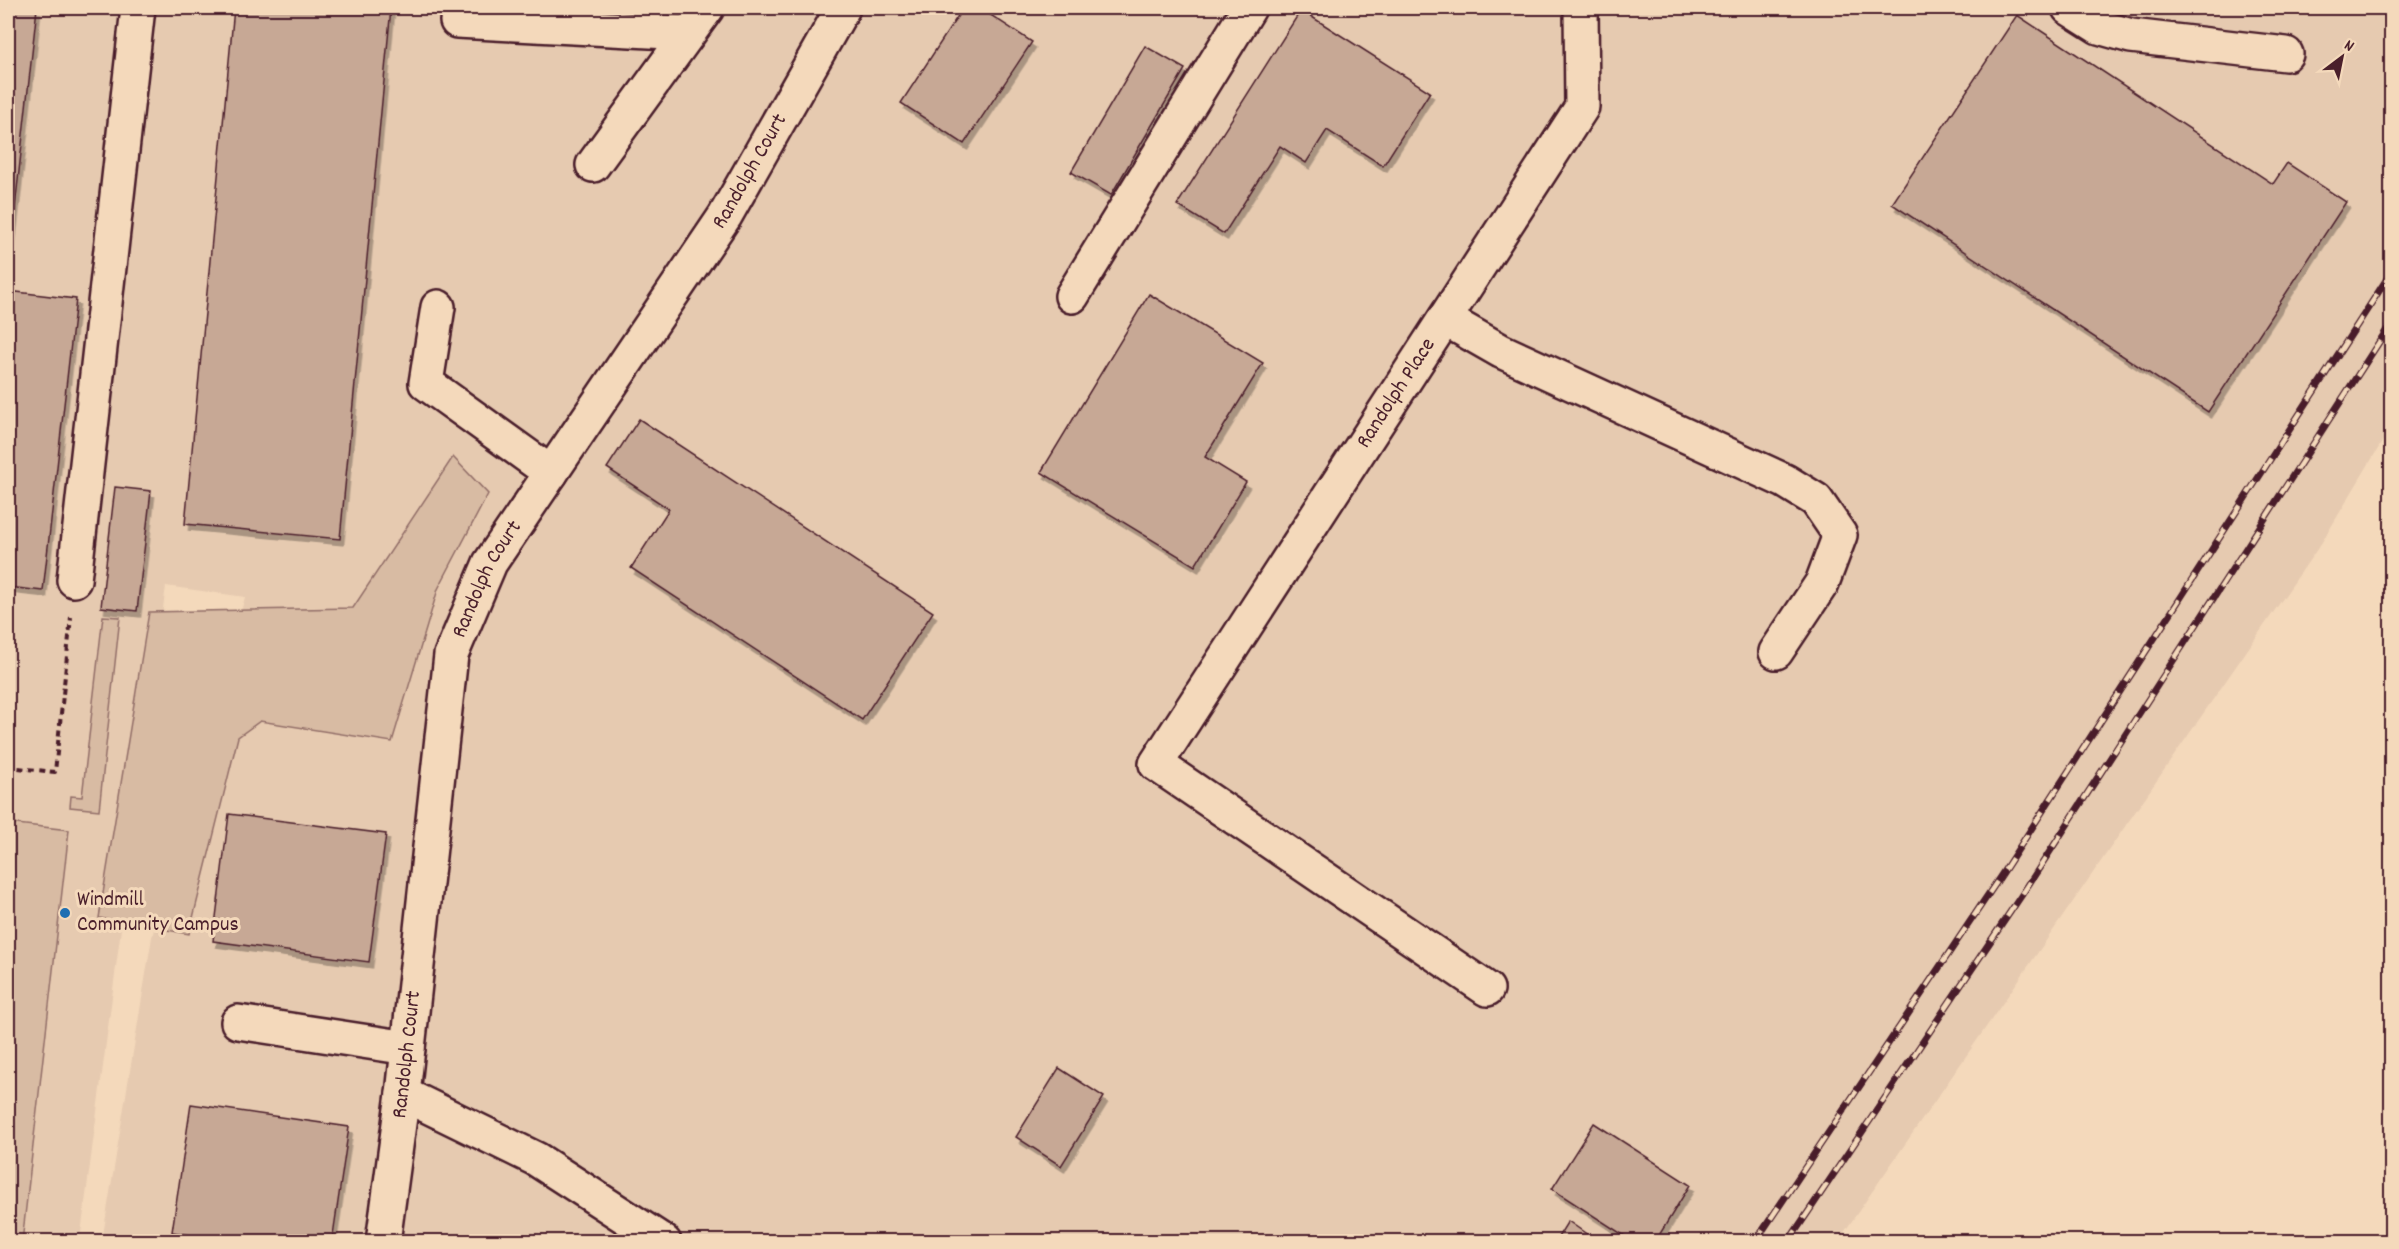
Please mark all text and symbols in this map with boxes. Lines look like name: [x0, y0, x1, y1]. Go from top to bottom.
north arrow: [2312, 27, 2372, 87]
text: N: [2339, 35, 2358, 58]
street label: Randolph Court: [705, 108, 795, 236]
street label: Randolph Place: [1349, 332, 1444, 455]
street label: Randolph Court: [444, 514, 530, 643]
place label: Windmill Community Campus: [77, 885, 239, 941]
marker: Windmill Community Campus: [58, 906, 72, 920]
street label: Randolph Court: [384, 989, 430, 1120]

